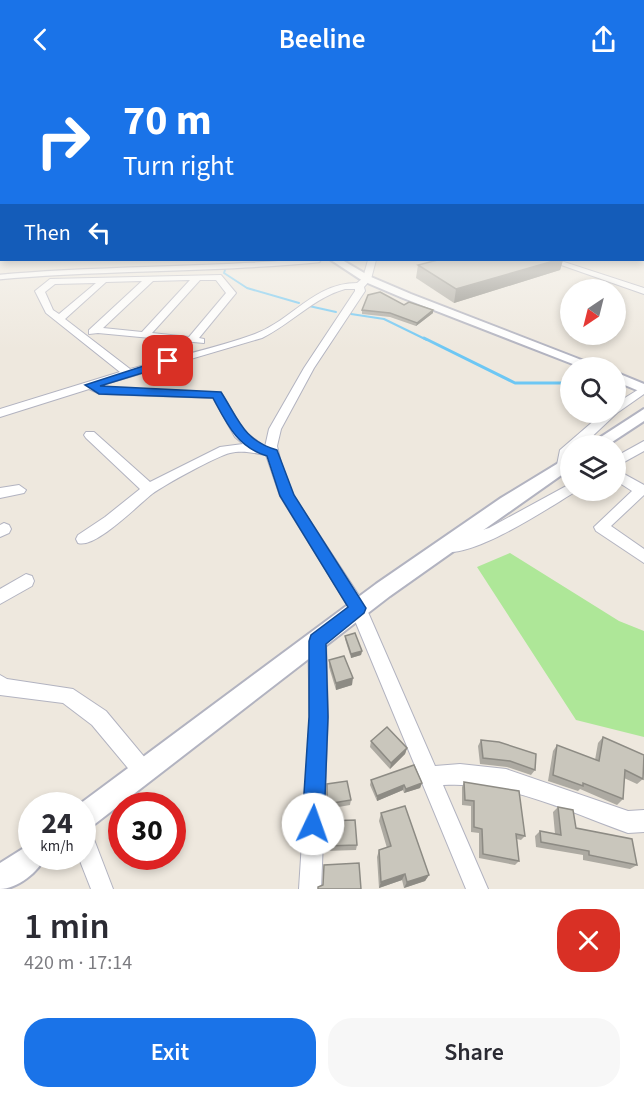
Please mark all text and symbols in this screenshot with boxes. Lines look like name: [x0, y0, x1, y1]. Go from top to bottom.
text: Beeline: [279, 20, 365, 59]
icon: back: [24, 23, 57, 56]
icon: share: [587, 23, 620, 56]
text: 70 m: [123, 91, 212, 151]
icon: right: [24, 102, 102, 180]
text: Turn right: [123, 147, 234, 186]
icon: left: [83, 216, 116, 249]
text: Then: [24, 217, 71, 249]
north arrow: [560, 279, 626, 345]
map controls: [560, 279, 626, 501]
pin: [142, 335, 193, 386]
icon: arrive: [151, 344, 184, 377]
button: search: [560, 357, 626, 423]
button: layers: [560, 435, 626, 501]
speed limit sign: 30: [108, 792, 186, 870]
position arrow: [281, 792, 345, 856]
text: 24: [41, 802, 73, 845]
text: km/h: [40, 836, 74, 857]
text: 1 min: [24, 901, 110, 952]
button: close: [557, 909, 620, 972]
text: 420 m · 17:14: [24, 949, 132, 977]
button: Exit: [24, 1018, 316, 1087]
button: Share: [328, 1018, 620, 1087]

